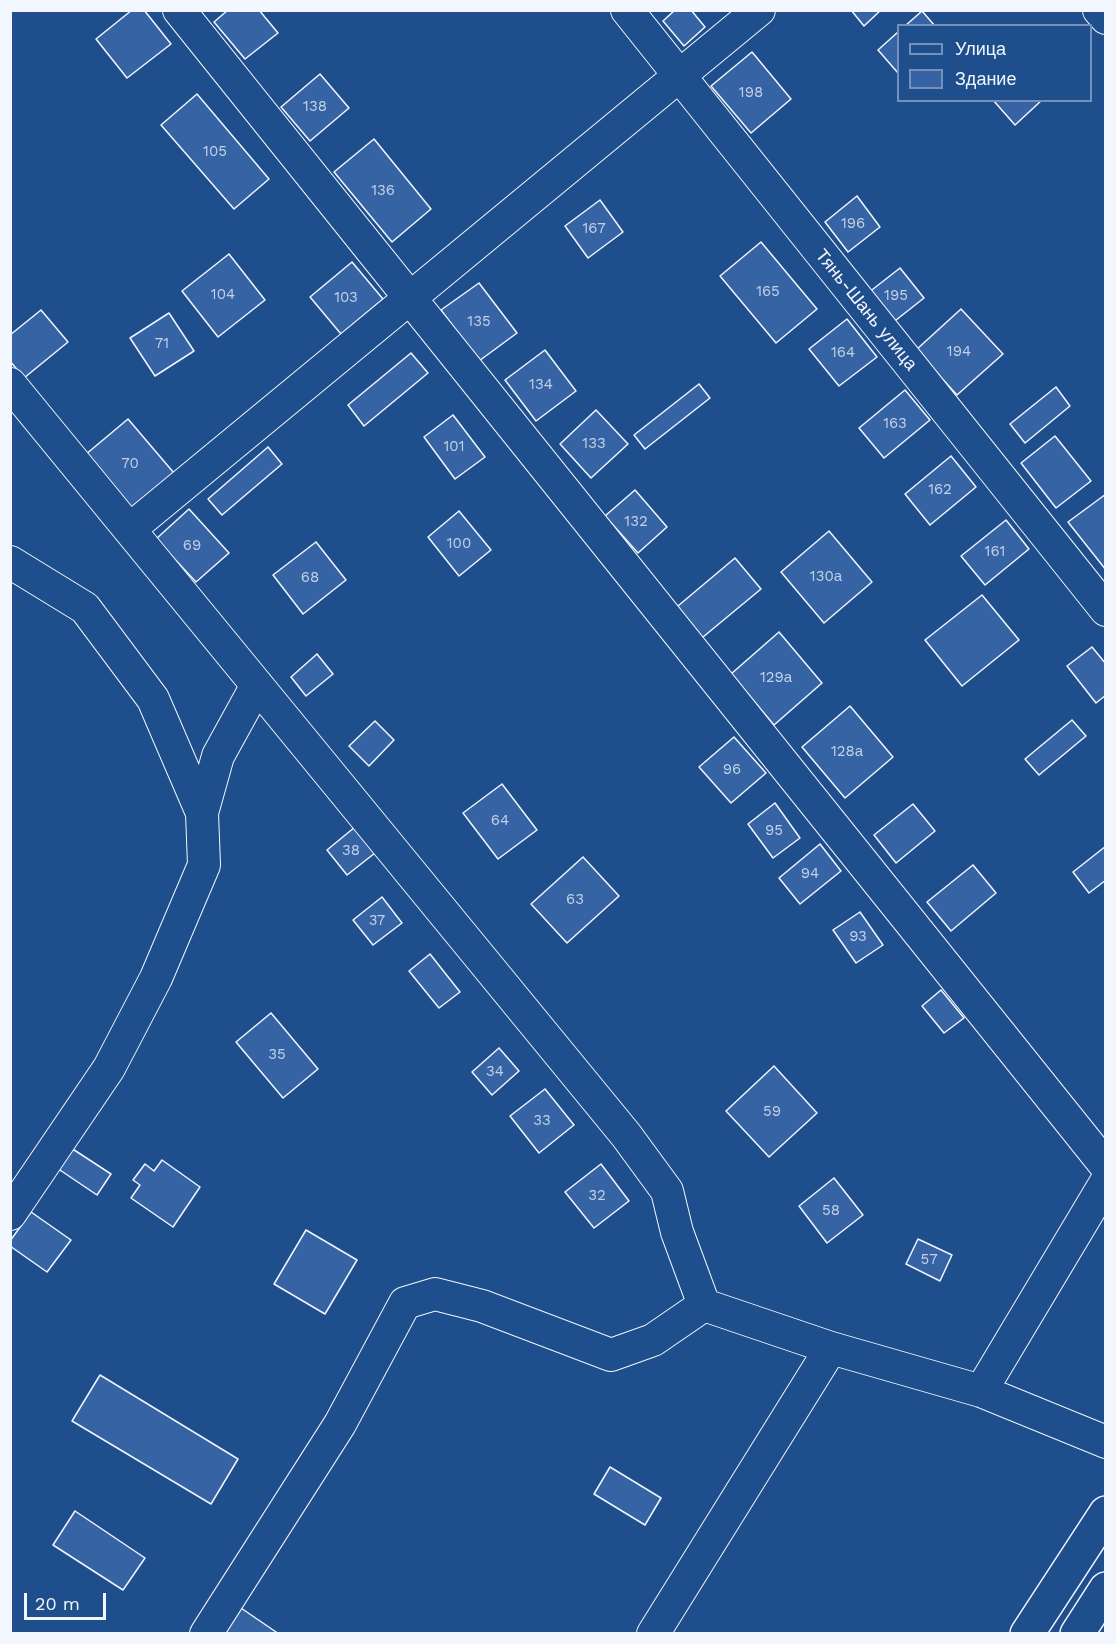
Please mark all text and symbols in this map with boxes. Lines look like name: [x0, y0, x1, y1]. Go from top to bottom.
legend: [897, 24, 1092, 102]
text: Улица: [955, 38, 1006, 59]
text: Здание: [955, 68, 1016, 89]
house number: 198: [739, 84, 763, 102]
house number: 138: [303, 98, 327, 116]
house number: 105: [203, 143, 227, 161]
house number: 136: [371, 182, 395, 200]
house number: 196: [841, 215, 865, 233]
house number: 167: [582, 220, 606, 238]
street label: Тянь-Шань улица: [811, 245, 921, 375]
house number: 165: [756, 283, 780, 301]
house number: 104: [211, 286, 235, 304]
house number: 195: [884, 287, 908, 305]
house number: 103: [334, 289, 358, 307]
house number: 135: [467, 313, 491, 331]
house number: 71: [155, 335, 169, 353]
house number: 194: [947, 343, 971, 361]
house number: 164: [831, 344, 855, 362]
house number: 134: [529, 376, 553, 394]
house number: 163: [883, 415, 907, 433]
house number: 133: [582, 435, 606, 453]
house number: 101: [443, 438, 465, 456]
house number: 70: [121, 455, 139, 473]
house number: 162: [928, 481, 952, 499]
house number: 132: [624, 513, 648, 531]
house number: 100: [447, 535, 471, 553]
house number: 69: [183, 537, 201, 555]
house number: 161: [985, 543, 1005, 561]
house number: 130а: [810, 568, 842, 586]
house number: 68: [301, 569, 319, 587]
house number: 129а: [760, 669, 792, 687]
house number: 128а: [831, 743, 863, 761]
house number: 96: [723, 761, 741, 779]
house number: 64: [491, 812, 509, 830]
house number: 95: [765, 822, 783, 840]
house number: 38: [342, 842, 360, 860]
house number: 94: [801, 865, 819, 883]
house number: 63: [566, 891, 584, 909]
house number: 37: [369, 912, 385, 930]
house number: 93: [849, 928, 867, 946]
house number: 35: [268, 1046, 286, 1064]
house number: 34: [486, 1063, 504, 1081]
house number: 59: [763, 1103, 781, 1121]
house number: 33: [533, 1112, 551, 1130]
house number: 32: [588, 1187, 606, 1205]
house number: 58: [822, 1202, 840, 1220]
house number: 57: [920, 1251, 938, 1269]
scale bar: [27, 1581, 110, 1619]
text: 20 m: [35, 1593, 80, 1614]

